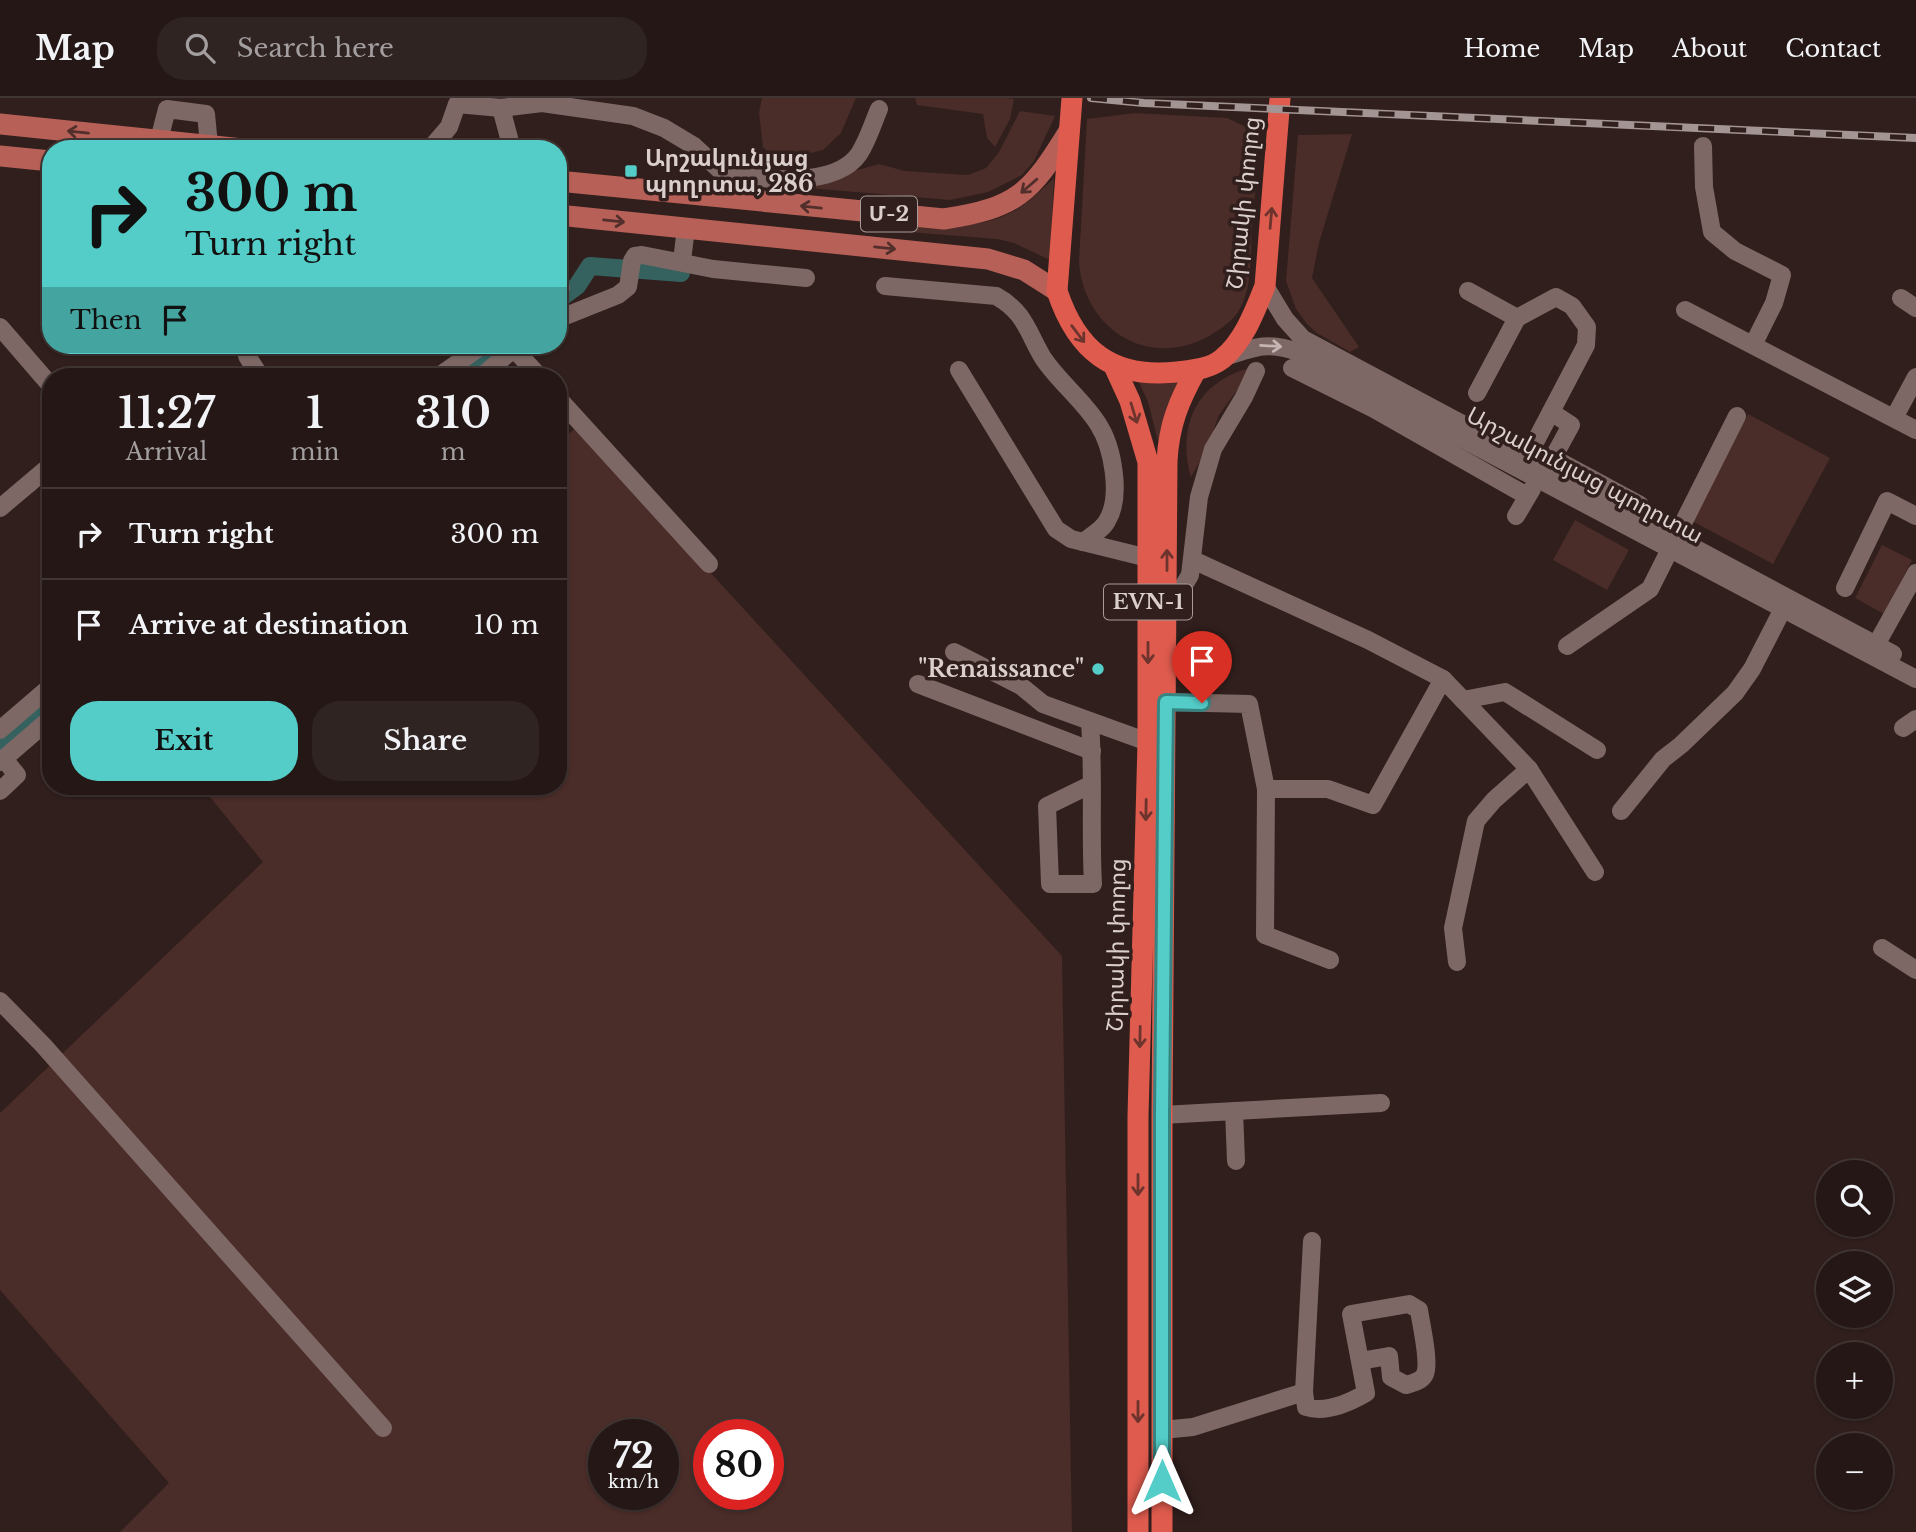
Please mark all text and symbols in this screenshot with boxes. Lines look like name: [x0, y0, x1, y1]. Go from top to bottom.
search box: [157, 17, 647, 80]
text: Map: [35, 28, 115, 69]
icon: search: [181, 29, 219, 67]
text: Search here: [237, 32, 394, 64]
text: Home: [1464, 34, 1540, 63]
text: Map: [1578, 34, 1634, 63]
text: About: [1672, 34, 1747, 63]
text: Contact: [1785, 34, 1881, 63]
street label: Շիրակի փողոց: [1220, 115, 1266, 291]
one-way arrow: [67, 125, 90, 138]
place label: Արշակունյաց պողոտա, 286: [645, 144, 813, 198]
text: 300 m: [185, 163, 357, 224]
marker: Արշակունյաց պողոտա, 286: [623, 163, 639, 179]
icon: right: [70, 168, 161, 259]
one-way arrow: [1020, 178, 1038, 194]
road number: Մ-2: [861, 197, 917, 232]
one-way arrow: [800, 200, 822, 213]
one-way arrow: [1265, 207, 1278, 230]
one-way arrow: [603, 215, 625, 228]
text: Turn right: [185, 224, 356, 264]
one-way arrow: [873, 241, 896, 254]
icon: arrive: [156, 301, 194, 339]
text: Then: [70, 304, 142, 336]
one-way arrow: [1071, 324, 1085, 343]
one-way arrow: [1259, 340, 1282, 353]
text: 11:27: [118, 387, 215, 439]
text: 1: [306, 387, 324, 439]
text: 310: [415, 387, 491, 439]
one-way arrow: [1129, 401, 1142, 423]
street label: Արշակունյաց պողոտա: [1462, 401, 1708, 549]
text: Arrival: [126, 438, 207, 466]
text: min: [291, 438, 339, 466]
text: m: [441, 438, 465, 466]
icon: right: [70, 515, 108, 553]
text: Turn right: [129, 518, 274, 550]
text: 300 m: [450, 518, 539, 550]
one-way arrow: [1160, 549, 1174, 572]
road number: EVN-1: [1104, 584, 1192, 620]
icon: arrive: [70, 606, 108, 644]
text: Arrive at destination: [129, 609, 409, 641]
text: 10 m: [473, 609, 539, 641]
pin: [1172, 631, 1232, 703]
one-way arrow: [1141, 641, 1155, 664]
icon: arrive: [1183, 642, 1221, 680]
place label: "Renaissance": [918, 655, 1084, 683]
marker: "Renaissance": [1090, 661, 1106, 677]
button: Exit: [70, 701, 298, 781]
button: Share: [312, 701, 539, 781]
one-way arrow: [1139, 798, 1153, 821]
street label: Շիրակի փողոց: [1100, 858, 1132, 1032]
one-way arrow: [1133, 1026, 1147, 1049]
map controls: [1816, 1160, 1893, 1510]
button: search: [1816, 1160, 1893, 1237]
one-way arrow: [1131, 1173, 1145, 1196]
button: layers: [1816, 1251, 1893, 1328]
button: +: [1816, 1342, 1893, 1419]
one-way arrow: [1131, 1400, 1145, 1423]
speed limit sign: 80: [693, 1419, 784, 1510]
button: −: [1816, 1433, 1893, 1510]
text: 72: [613, 1434, 654, 1477]
position arrow: [1125, 1444, 1199, 1518]
text: km/h: [608, 1471, 659, 1493]

